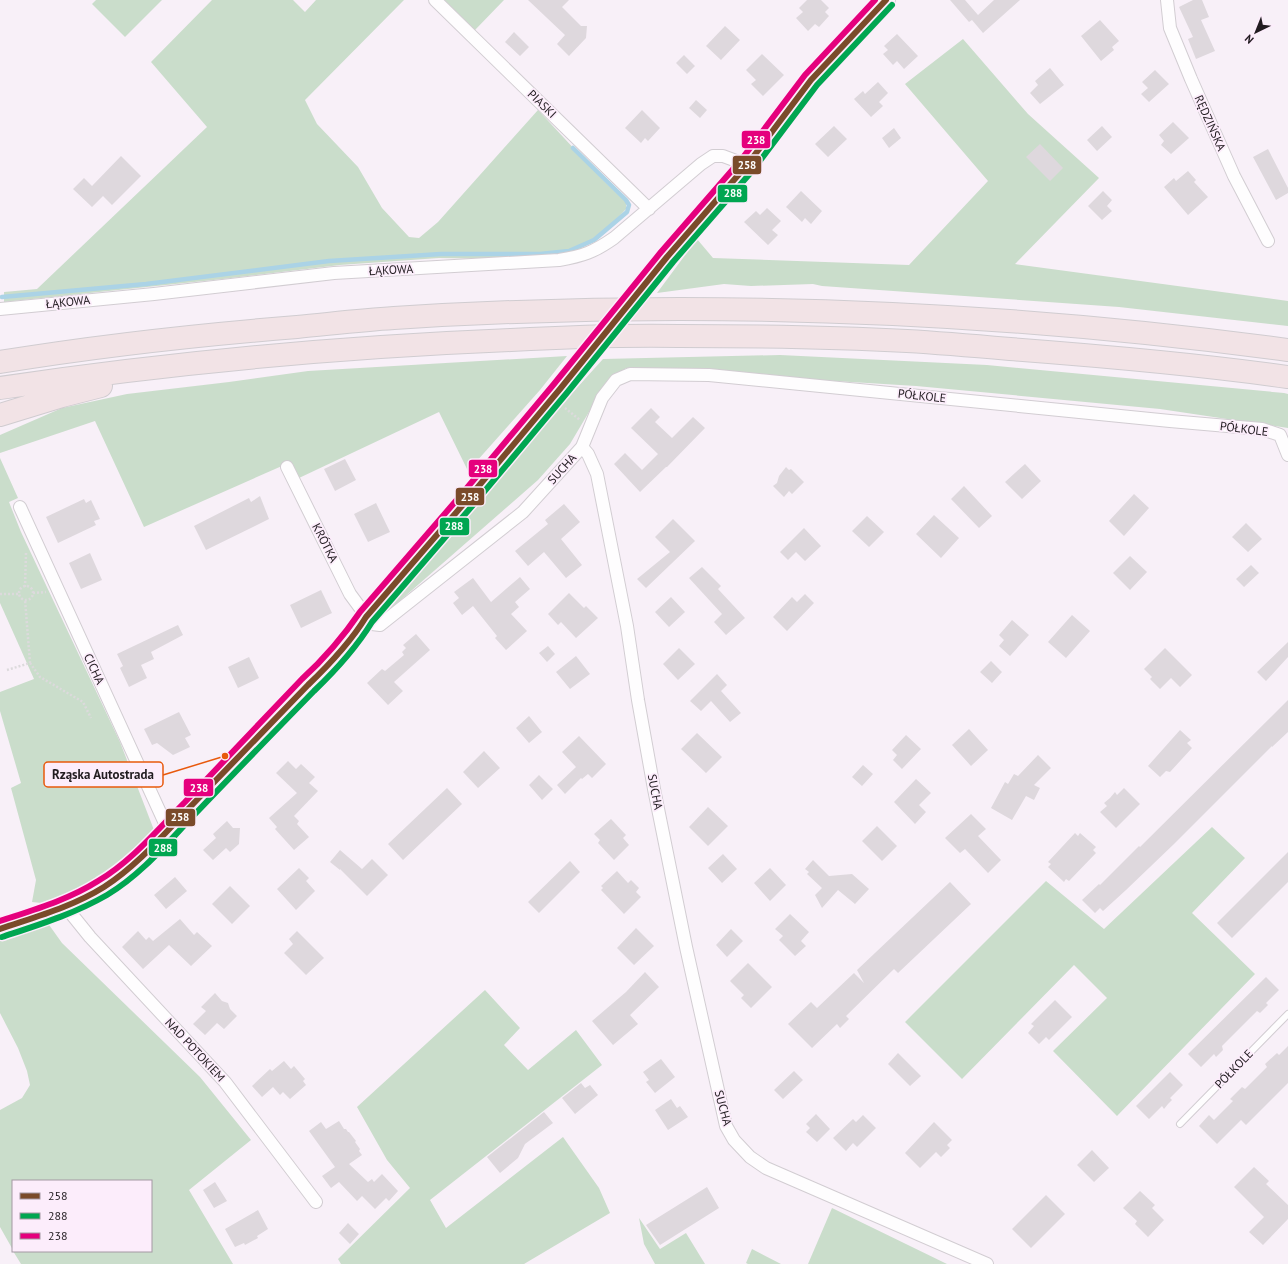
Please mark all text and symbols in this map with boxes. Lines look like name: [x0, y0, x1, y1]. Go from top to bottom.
north arrow: [1236, 12, 1276, 52]
text: N: [1242, 32, 1257, 47]
street label: PIASKI: [525, 86, 560, 121]
street label: RĘDZIŃSKA: [1191, 93, 1229, 153]
line badge: 238: [741, 130, 771, 149]
text: 238: [747, 133, 765, 147]
line badge: 258: [732, 155, 762, 175]
text: 258: [738, 158, 756, 172]
line badge: 288: [717, 184, 748, 203]
text: 288: [724, 186, 742, 200]
street label: ŁĄKOWA: [368, 261, 414, 278]
street label: ŁĄKOWA: [45, 292, 91, 311]
street label: PÓŁKOLE: [897, 386, 947, 405]
street label: PÓŁKOLE: [1219, 418, 1269, 439]
street label: SUCHA: [544, 450, 579, 487]
line badge: 238: [468, 459, 498, 478]
text: 238: [474, 462, 492, 476]
line badge: 258: [455, 487, 485, 506]
text: 258: [461, 490, 479, 504]
line badge: 288: [439, 517, 470, 536]
text: 288: [445, 519, 463, 533]
street label: KRÓTKA: [309, 521, 342, 565]
street label: CICHA: [81, 651, 108, 687]
callout: Rząska Autostrada: [44, 762, 163, 787]
text: Rząska Autostrada: [52, 766, 154, 783]
street label: SUCHA: [645, 773, 666, 811]
line badge: 238: [183, 778, 214, 797]
text: 238: [190, 781, 208, 795]
line badge: 258: [165, 808, 196, 827]
text: 258: [171, 810, 189, 824]
line badge: 288: [148, 838, 178, 857]
text: 288: [154, 841, 172, 855]
street label: NAD POTOKIEM: [162, 1015, 229, 1085]
street label: PÓŁKOLE: [1211, 1046, 1256, 1091]
street label: SUCHA: [712, 1088, 735, 1127]
legend: [12, 1180, 152, 1252]
text: 258: [48, 1188, 68, 1203]
text: 288: [48, 1208, 68, 1223]
text: 238: [48, 1228, 68, 1243]

